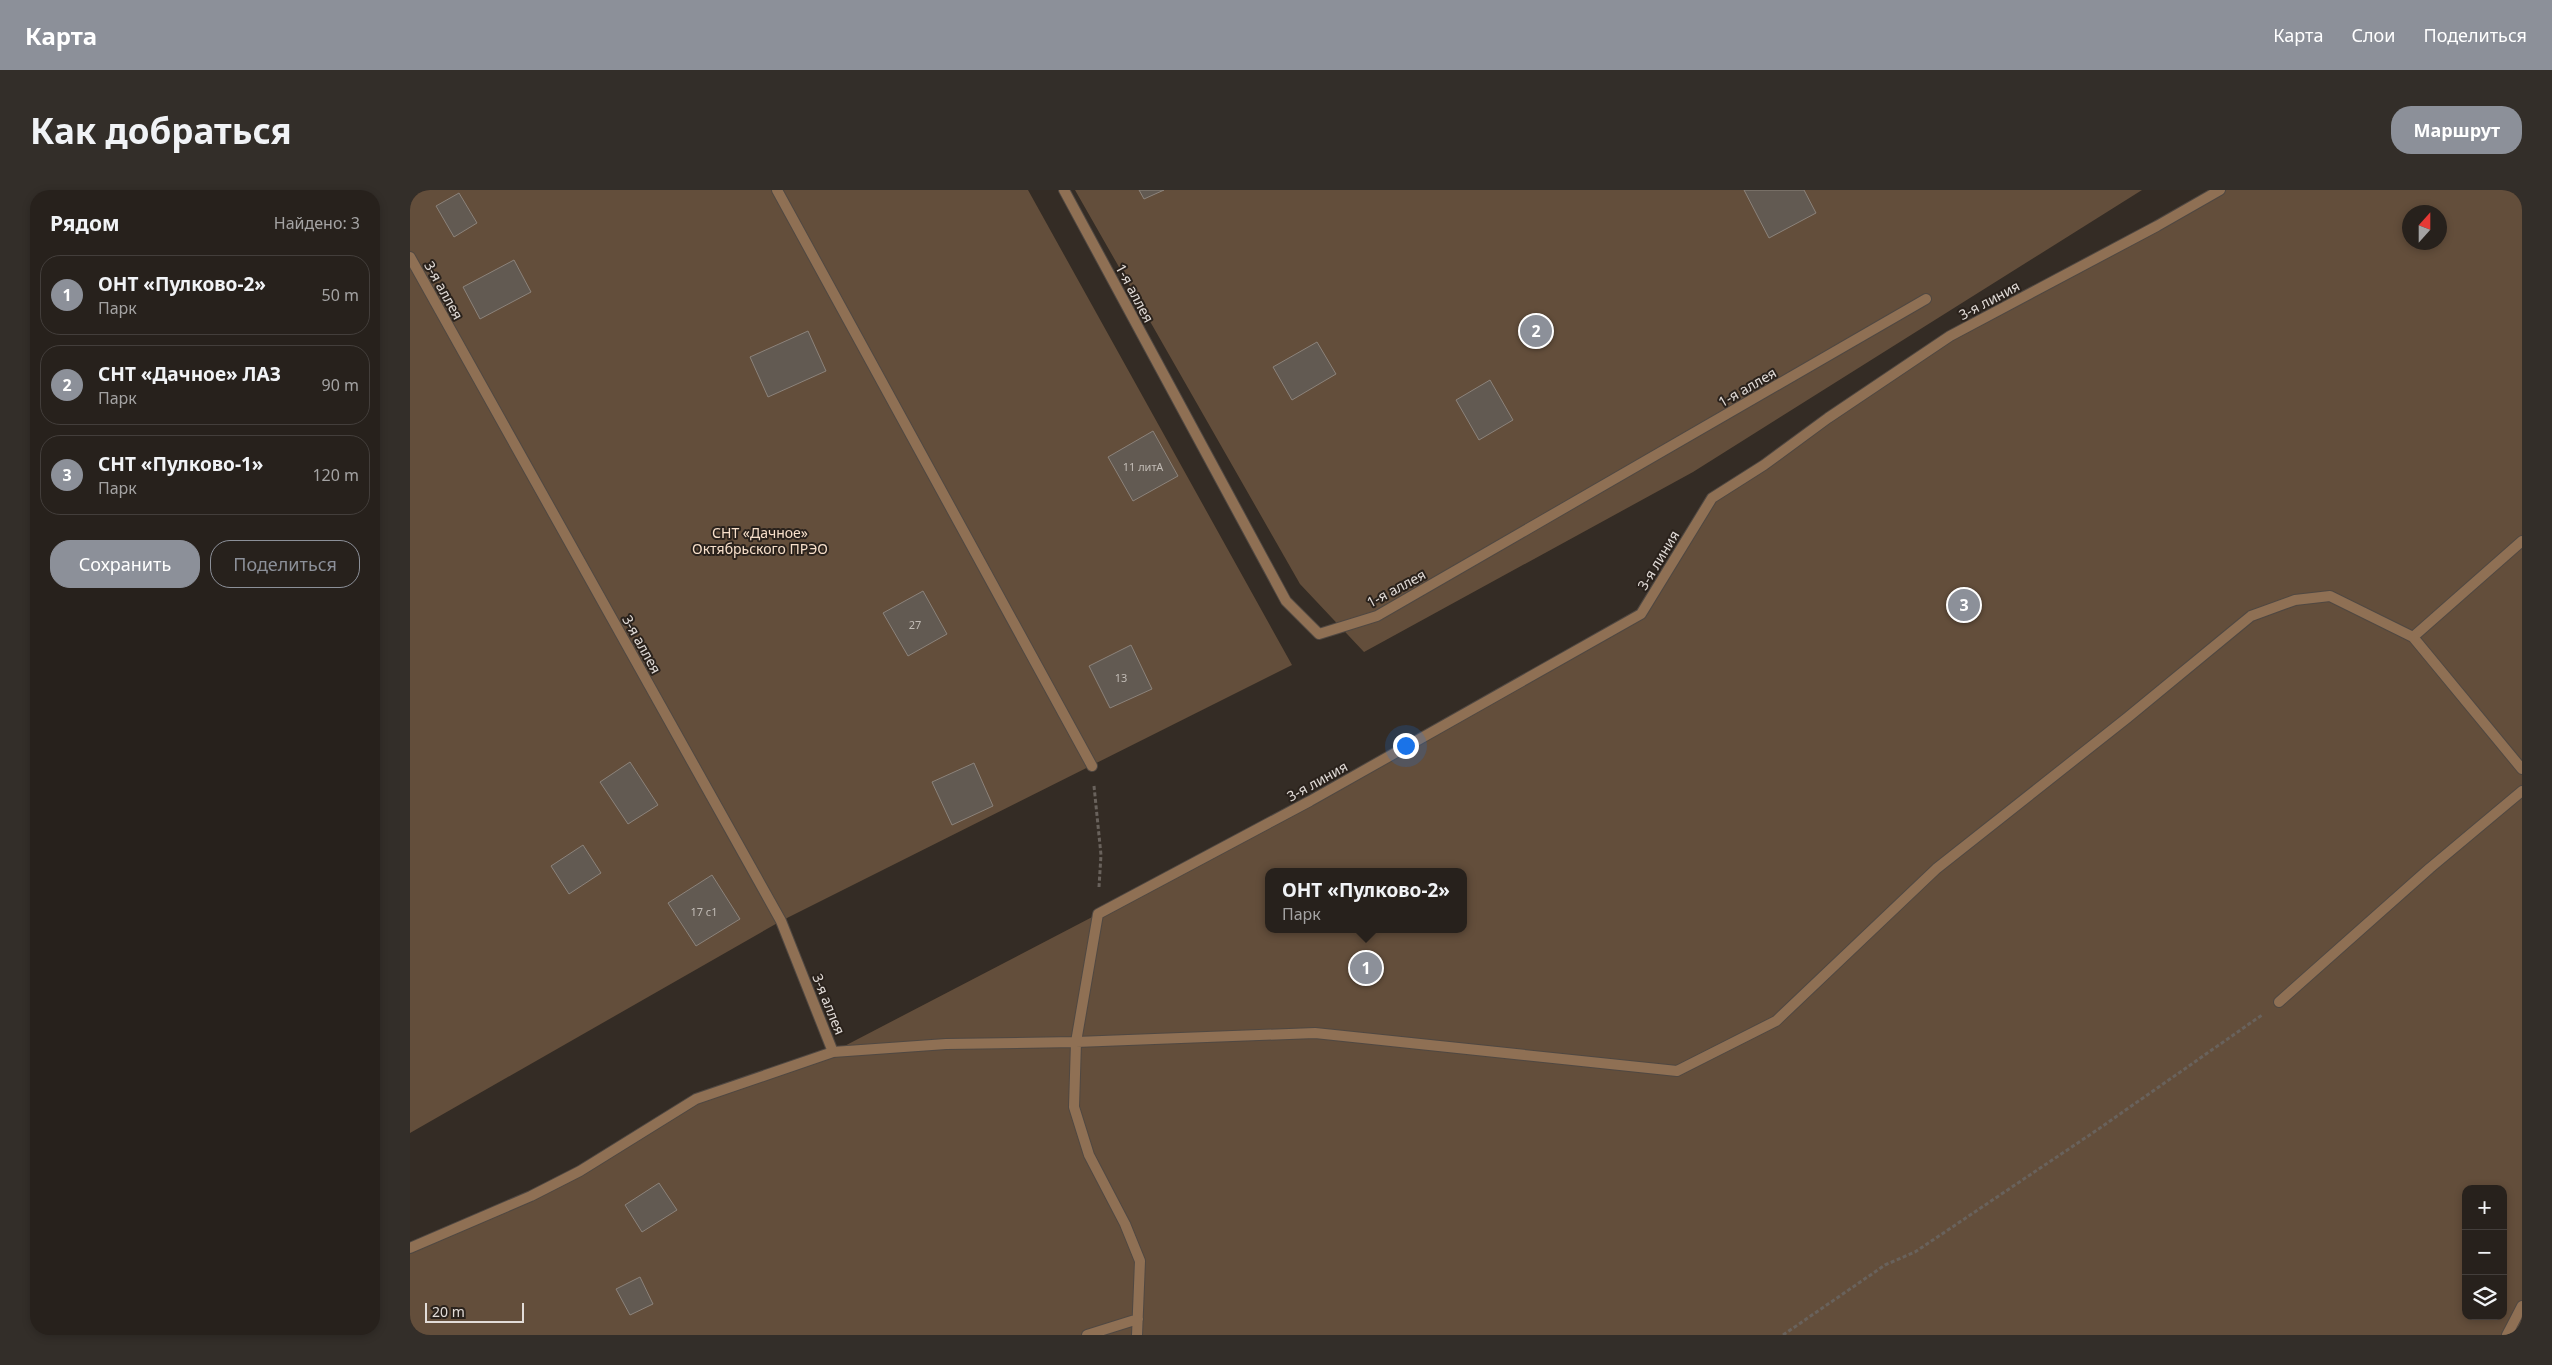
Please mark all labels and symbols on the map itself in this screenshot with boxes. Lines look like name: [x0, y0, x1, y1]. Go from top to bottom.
north arrow: [2402, 205, 2447, 250]
street label: 3-я аллея: [420, 257, 468, 323]
street label: 1-я аллея: [1112, 260, 1158, 326]
street label: 3-я линия: [1955, 276, 2023, 324]
pin: 2: [1520, 312, 1552, 350]
street label: 1-я аллея: [1714, 363, 1780, 411]
house number: 11 литА: [1123, 459, 1164, 474]
park label: СНТ «Дачное» Октябрьского ПРЭО: [692, 523, 828, 558]
street label: 3-я линия: [1633, 527, 1683, 593]
street label: 1-я аллея: [1363, 565, 1429, 611]
pin: 3: [1948, 586, 1980, 624]
street label: 3-я аллея: [618, 611, 666, 677]
house number: 27: [909, 617, 921, 632]
house number: 13: [1115, 670, 1127, 685]
your location: [1393, 733, 1419, 759]
street label: 3-я линия: [1283, 757, 1351, 805]
house number: 17 с1: [690, 904, 718, 919]
pin: 1: [1350, 949, 1382, 987]
street label: 3-я аллея: [808, 971, 850, 1037]
scale bar: [425, 1300, 524, 1323]

